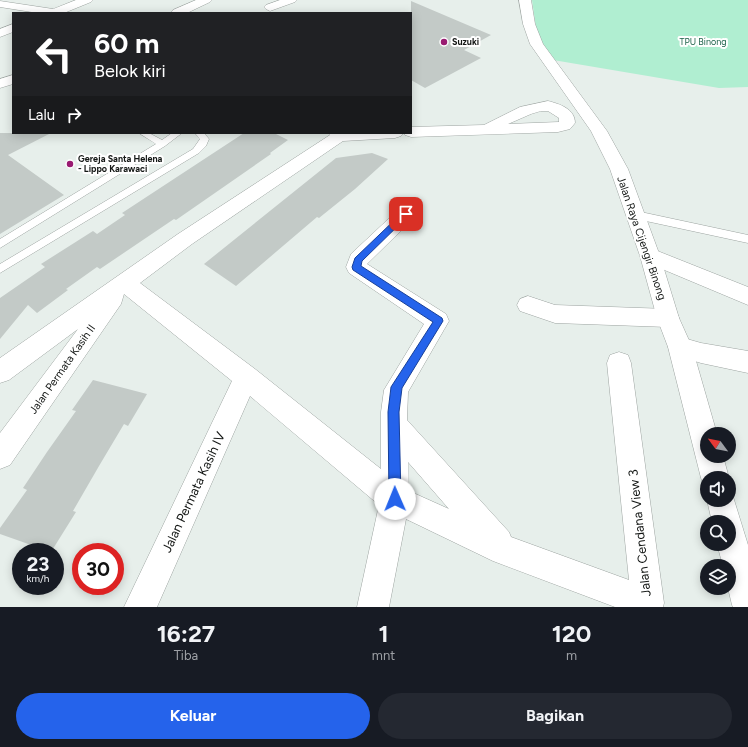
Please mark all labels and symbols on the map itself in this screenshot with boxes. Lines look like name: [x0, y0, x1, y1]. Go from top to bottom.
place label: Suzuki: [452, 36, 479, 47]
park label: TPU Binong: [680, 36, 726, 47]
marker: Suzuki: [439, 37, 449, 47]
place label: Gereja Santa Helena - Lippo Karawaci: [78, 153, 163, 174]
marker: Gereja Santa Helena - Lippo Karawaci: [65, 159, 75, 169]
street label: Jalan Raya Cijengir Binong: [614, 175, 669, 302]
pin: [389, 197, 423, 231]
street label: Jalan Permata Kasih II: [27, 322, 98, 417]
north arrow: [700, 427, 736, 463]
street label: Jalan Permata Kasih IV: [159, 430, 228, 555]
street label: Jalan Cendana View 3: [625, 469, 654, 597]
position arrow: [374, 478, 416, 520]
speed limit sign: 30: [72, 543, 124, 595]

